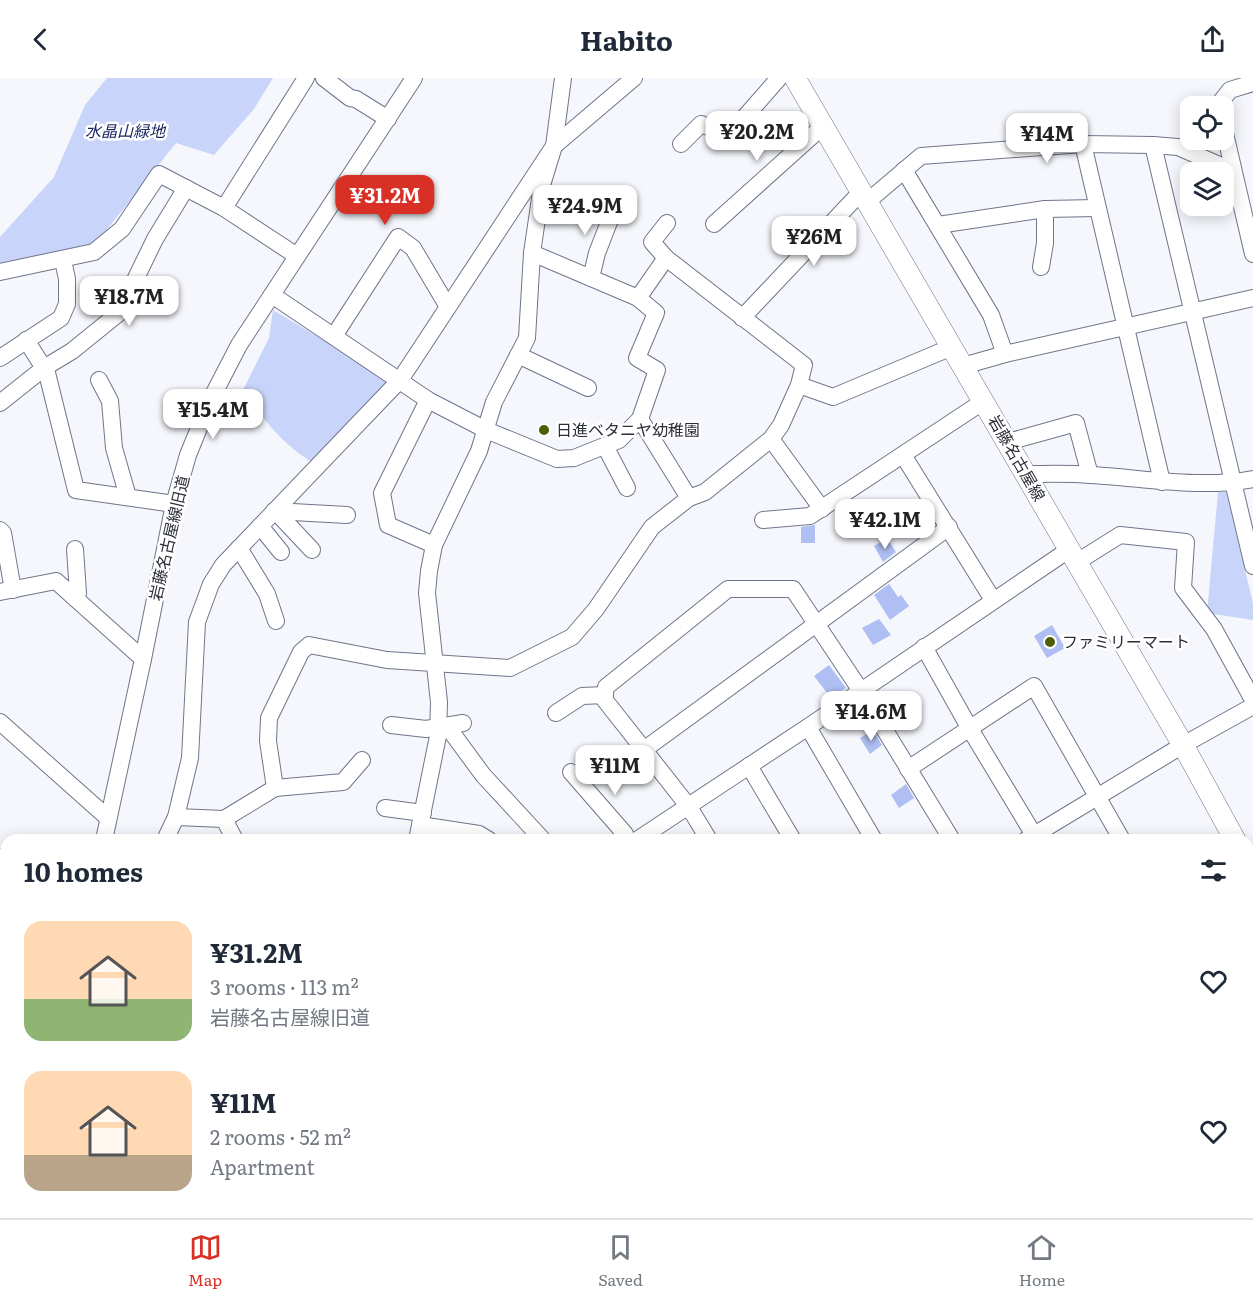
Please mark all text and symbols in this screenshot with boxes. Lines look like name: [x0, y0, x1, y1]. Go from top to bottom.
text: Habito: [580, 19, 673, 59]
icon: back: [24, 23, 57, 56]
icon: share: [1196, 23, 1229, 56]
map controls: [1180, 96, 1234, 216]
button: locate: [1180, 96, 1234, 150]
pin: ¥20.2M: [708, 111, 806, 162]
pin: ¥14M: [1011, 113, 1083, 164]
text: ¥20.2M: [719, 115, 795, 145]
text: ¥14M: [1020, 117, 1074, 147]
park label: 水晶山緑地: [85, 118, 167, 142]
button: layers: [1180, 162, 1234, 216]
pin: ¥31.2M: [336, 175, 434, 226]
text: ¥31.2M: [349, 179, 421, 209]
pin: ¥24.9M: [536, 185, 634, 236]
text: ¥24.9M: [547, 189, 623, 219]
pin: ¥26M: [778, 216, 850, 267]
text: ¥26M: [785, 220, 843, 250]
pin: ¥18.7M: [80, 276, 178, 327]
text: ¥18.7M: [94, 280, 164, 310]
pin: ¥15.4M: [164, 389, 262, 440]
text: ¥15.4M: [177, 393, 249, 423]
street label: 岩藤名古屋線: [983, 410, 1052, 505]
place label: 日進ベタニヤ幼稚園: [556, 417, 700, 441]
marker: 日進ベタニヤ幼稚園: [537, 423, 551, 437]
street label: 岩藤名古屋線旧道: [142, 473, 194, 603]
pin: ¥42.1M: [836, 499, 934, 550]
text: ¥42.1M: [849, 503, 921, 533]
place label: ファミリーマート: [1062, 629, 1190, 653]
marker: ファミリーマート: [1043, 635, 1057, 649]
pin: ¥14.6M: [822, 691, 920, 742]
text: ¥14.6M: [835, 695, 907, 725]
pin: ¥11M: [579, 745, 651, 796]
text: ¥11M: [589, 749, 641, 779]
text: 10 homes: [24, 851, 143, 890]
icon: filters: [1197, 854, 1230, 887]
text: ¥31.2M: [210, 932, 303, 971]
icon: home: [72, 945, 144, 1017]
icon: heart: [1197, 965, 1230, 998]
text: 3 rooms · 113 m²: [210, 971, 359, 1001]
text: 岩藤名古屋線旧道: [210, 1001, 370, 1031]
text: ¥11M: [210, 1082, 277, 1121]
icon: home: [72, 1095, 144, 1167]
icon: heart: [1197, 1115, 1230, 1148]
text: 2 rooms · 52 m²: [210, 1121, 351, 1151]
text: Apartment: [210, 1151, 315, 1181]
tab: Map: [188, 1231, 222, 1291]
tab: Saved: [598, 1231, 643, 1291]
tab: Home: [1019, 1231, 1065, 1291]

